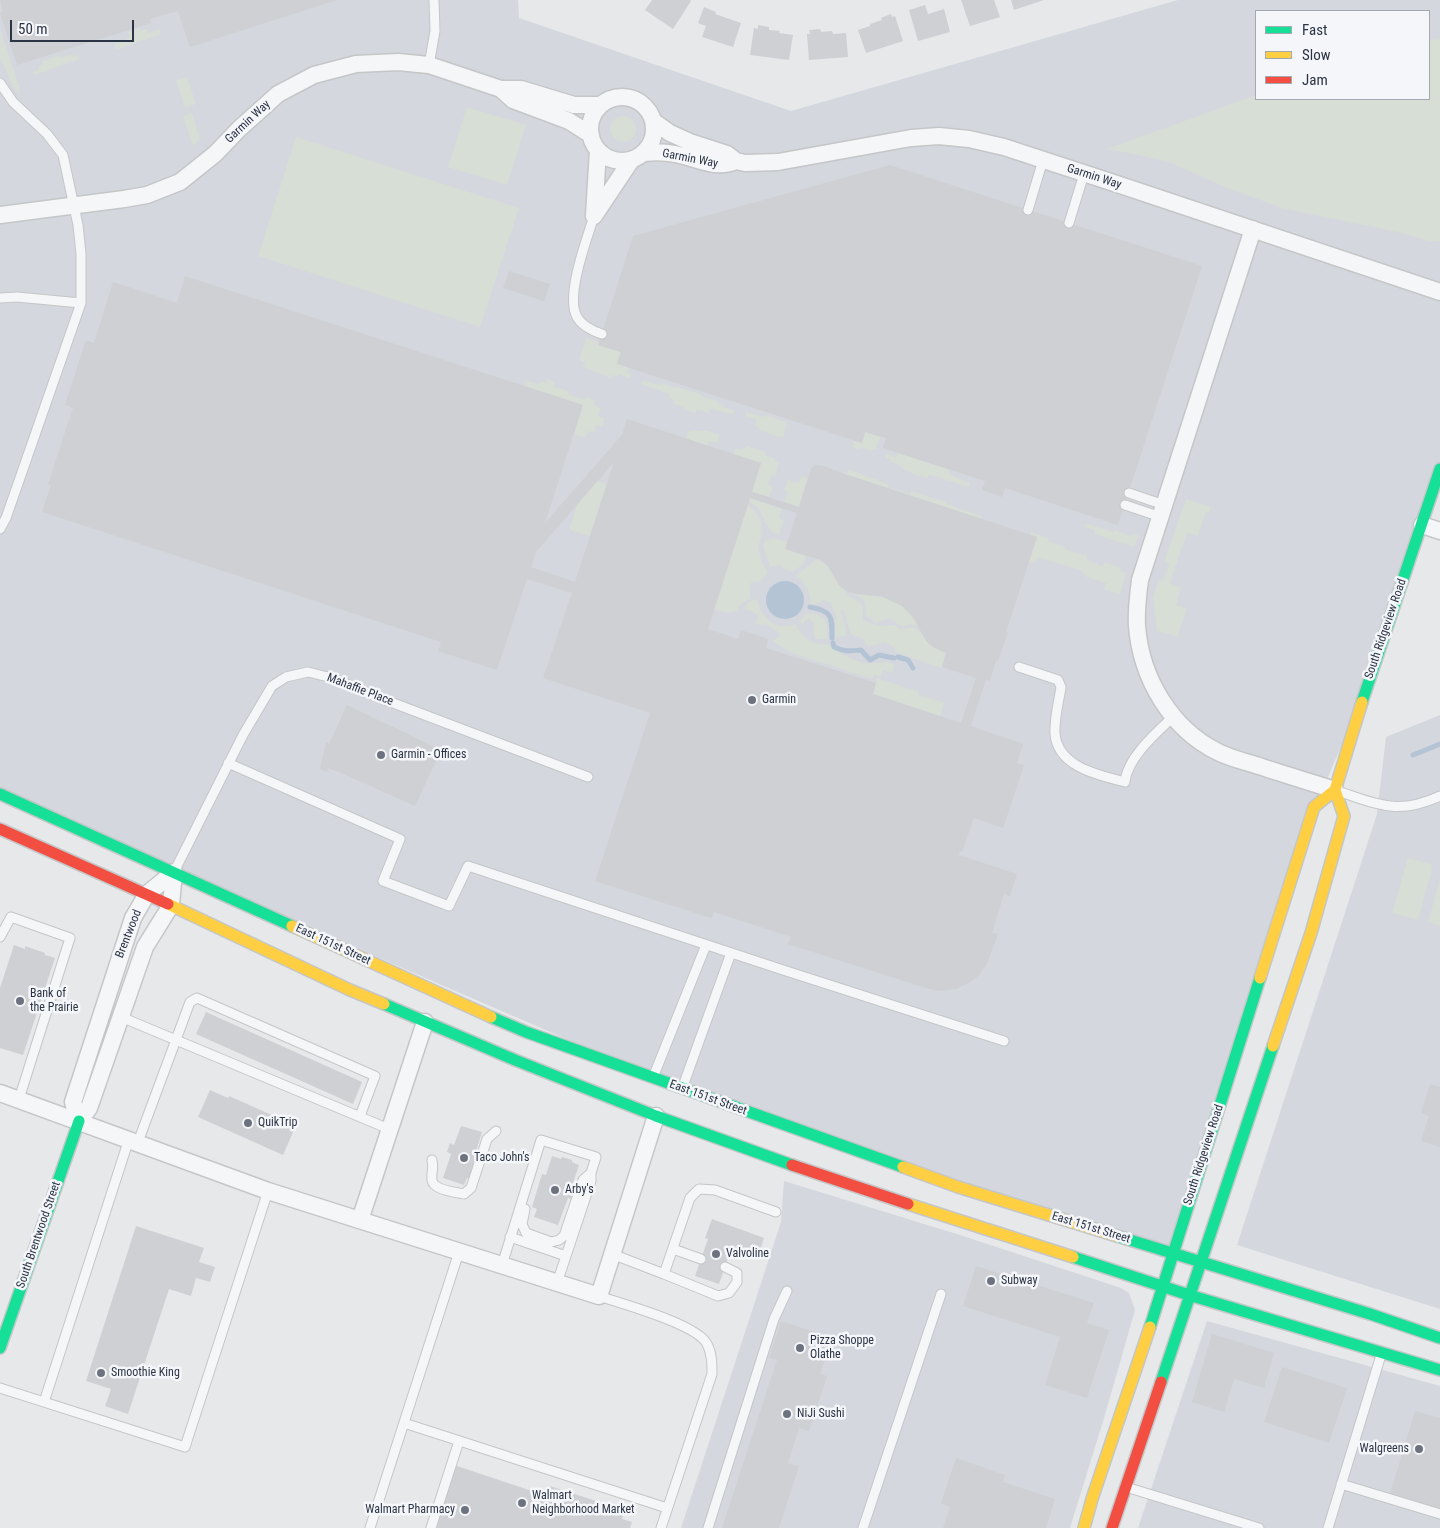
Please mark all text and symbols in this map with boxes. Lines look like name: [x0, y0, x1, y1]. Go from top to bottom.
scale bar: [12, 10, 136, 42]
legend: [1255, 10, 1430, 100]
text: 50 m: [18, 20, 48, 38]
text: Fast: [1302, 21, 1327, 39]
text: Slow: [1302, 46, 1331, 64]
text: Jam: [1302, 71, 1328, 89]
street label: Garmin Way: [222, 97, 274, 147]
street label: Garmin Way: [661, 147, 719, 171]
street label: Garmin Way: [1065, 161, 1123, 193]
street label: South Ridgeview Road: [1362, 577, 1410, 681]
street label: Mahaffie Place: [325, 671, 395, 709]
place label: Garmin: [762, 693, 796, 707]
marker: Garmin: [746, 694, 758, 706]
place label: Garmin - Offices: [391, 748, 466, 762]
marker: Garmin - Offices: [375, 749, 387, 761]
street label: Brentwood: [113, 908, 145, 960]
street label: East 151st Street: [293, 921, 373, 969]
place label: Bank of the Prairie: [30, 987, 78, 1015]
marker: Bank of the Prairie: [14, 995, 26, 1007]
street label: East 151st Street: [667, 1077, 749, 1119]
street label: South Ridgeview Road: [1181, 1103, 1227, 1207]
place label: QuikTrip: [258, 1116, 297, 1130]
marker: QuikTrip: [242, 1117, 254, 1129]
place label: Taco John's: [474, 1151, 530, 1165]
marker: Taco John's: [458, 1152, 470, 1164]
street label: South Brentwood Street: [14, 1180, 64, 1290]
place label: Arby's: [565, 1183, 594, 1197]
marker: Arby's: [549, 1184, 561, 1196]
street label: East 151st Street: [1050, 1209, 1132, 1247]
place label: Valvoline: [726, 1247, 769, 1261]
marker: Valvoline: [710, 1248, 722, 1260]
place label: Subway: [1001, 1274, 1037, 1288]
marker: Subway: [985, 1275, 997, 1287]
place label: Pizza Shoppe Olathe: [810, 1334, 874, 1362]
marker: Pizza Shoppe Olathe: [794, 1342, 806, 1354]
place label: Smoothie King: [111, 1366, 180, 1380]
marker: Smoothie King: [95, 1367, 107, 1379]
place label: NiJi Sushi: [797, 1407, 845, 1421]
marker: NiJi Sushi: [781, 1408, 793, 1420]
place label: Walgreens: [1360, 1442, 1409, 1456]
marker: Walgreens: [1413, 1443, 1425, 1455]
place label: Walmart Neighborhood Market: [532, 1489, 635, 1517]
marker: Walmart Neighborhood Market: [516, 1497, 528, 1509]
place label: Walmart Pharmacy: [365, 1503, 455, 1517]
marker: Walmart Pharmacy: [459, 1504, 471, 1516]

